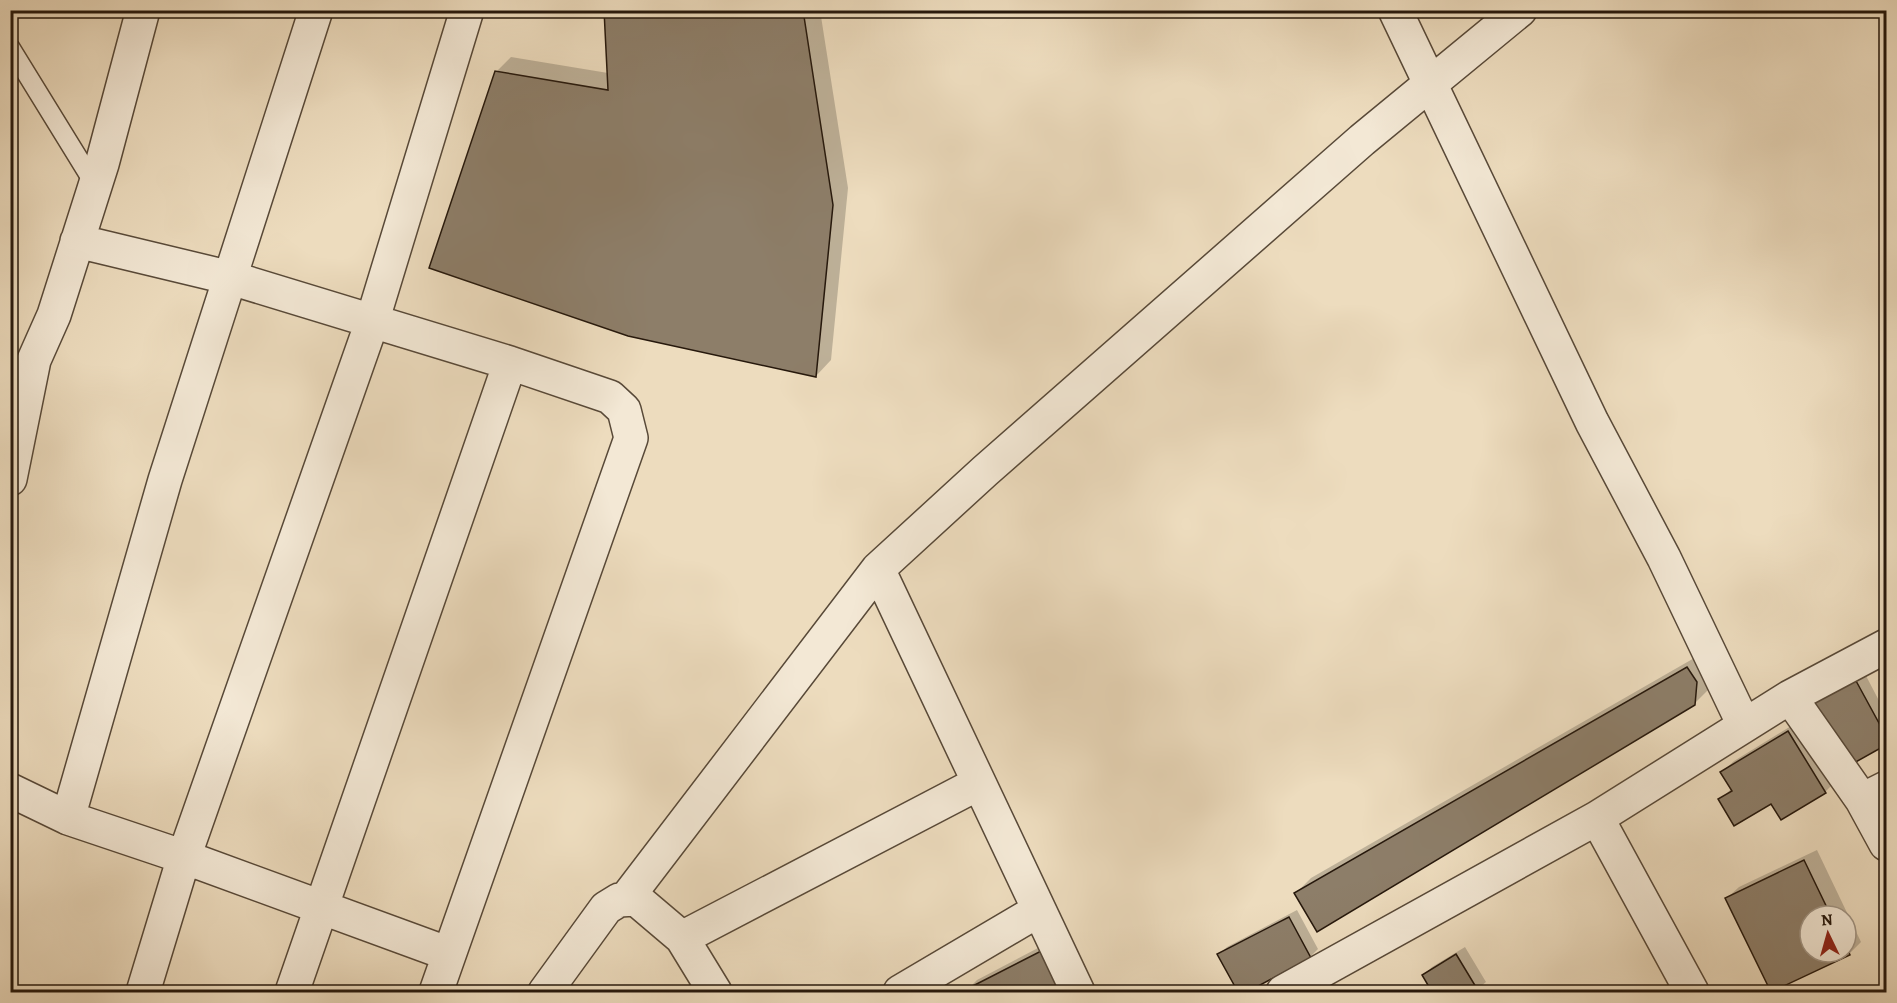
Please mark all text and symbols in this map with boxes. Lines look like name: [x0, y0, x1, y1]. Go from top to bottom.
north arrow: [1798, 904, 1858, 964]
text: N: [1820, 909, 1834, 932]

